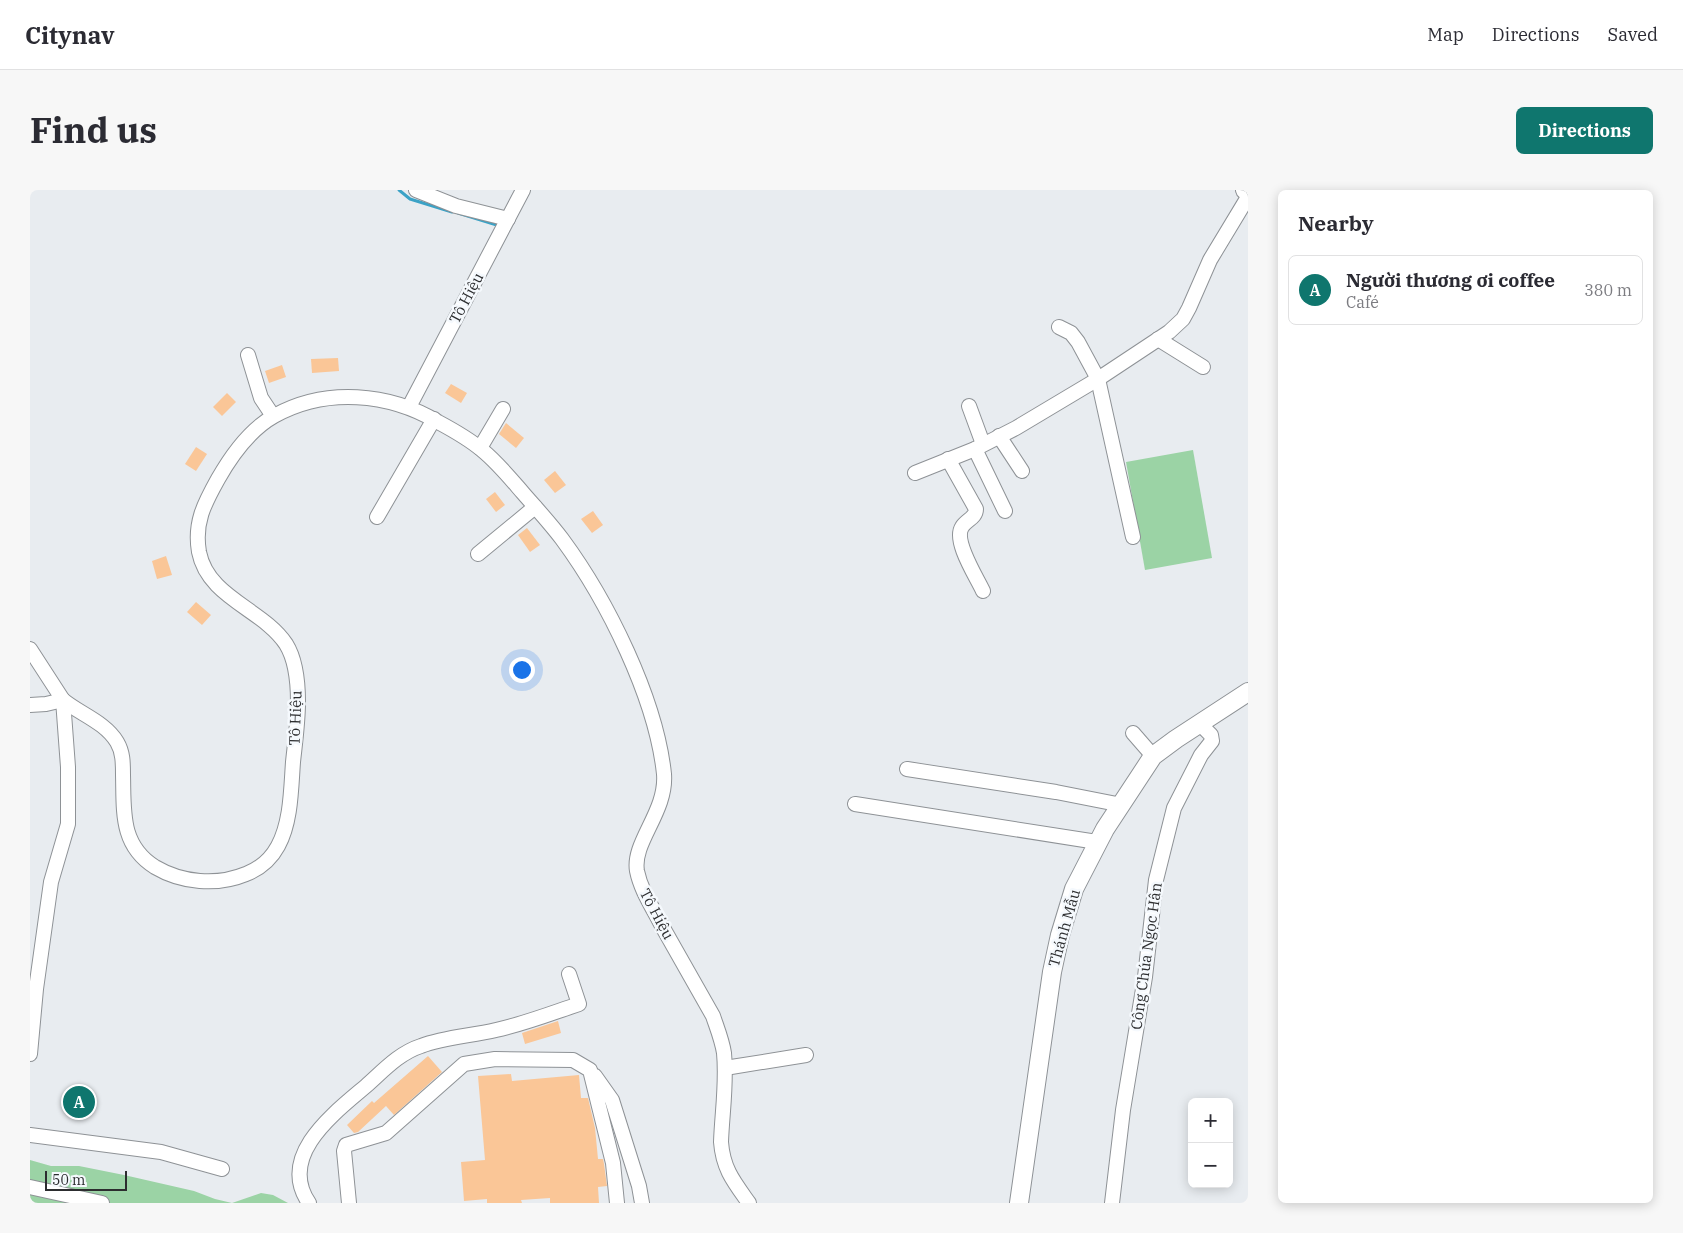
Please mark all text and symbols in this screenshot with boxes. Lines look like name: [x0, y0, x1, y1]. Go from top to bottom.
text: Citynav: [25, 19, 114, 51]
text: Map: [1427, 23, 1464, 46]
text: Directions: [1492, 23, 1580, 46]
text: Saved: [1608, 23, 1658, 46]
text: Find us: [30, 107, 157, 153]
button: Directions: [1516, 107, 1653, 154]
text: Nearby: [1298, 209, 1374, 237]
text: Người thương ơi coffee: [1346, 268, 1555, 292]
street label: Tô Hiệu: [445, 269, 487, 327]
text: A: [1309, 280, 1321, 300]
text: 380 m: [1584, 280, 1632, 300]
text: Café: [1346, 292, 1379, 312]
your location: [509, 657, 535, 683]
street label: Tô Hiệu: [285, 690, 305, 746]
street label: Công Chúa Ngọc Hân: [1126, 881, 1166, 1031]
street label: Tô Hiệu: [636, 885, 678, 943]
street label: Thánh Mẫu: [1044, 887, 1084, 969]
pin: A: [63, 1083, 95, 1121]
map controls: [1188, 1098, 1233, 1188]
button: +: [1188, 1098, 1233, 1143]
button: −: [1188, 1143, 1233, 1188]
scale bar: [45, 1168, 128, 1191]
text: 50 m: [52, 1171, 85, 1189]

